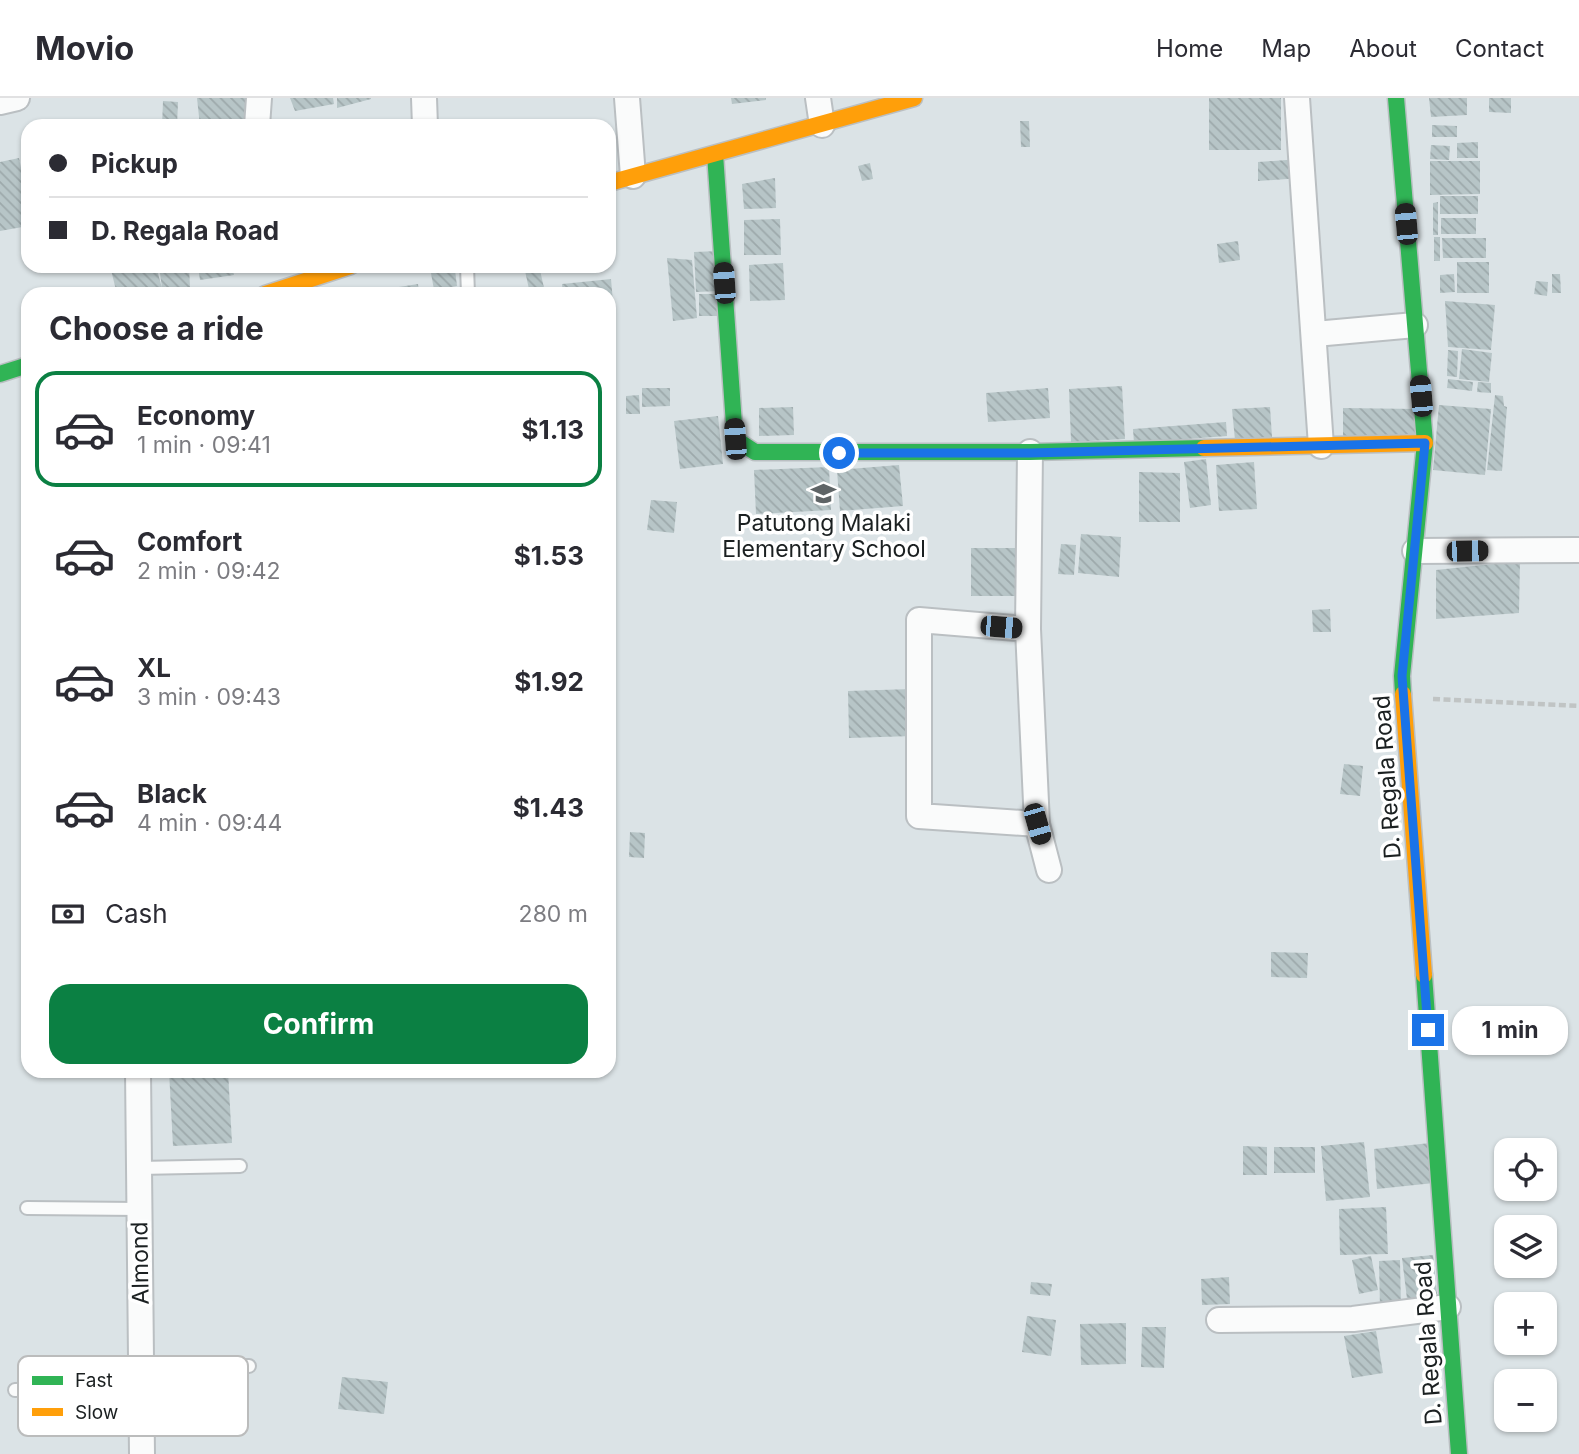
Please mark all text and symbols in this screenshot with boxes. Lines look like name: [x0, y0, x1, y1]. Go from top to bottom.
text: Movio: [35, 28, 134, 68]
text: Home: [1156, 34, 1223, 63]
text: Map: [1261, 34, 1311, 63]
text: About: [1349, 34, 1417, 63]
text: Contact: [1455, 34, 1544, 63]
text: Pickup: [91, 148, 178, 179]
car: [1394, 202, 1419, 246]
text: D. Regala Road: [91, 215, 279, 246]
car: [713, 261, 736, 305]
text: Choose a ride: [49, 309, 264, 348]
car: [1409, 374, 1434, 418]
icon: car: [53, 398, 116, 461]
text: Economy: [137, 400, 255, 431]
text: $1.13: [521, 414, 584, 445]
car: [724, 417, 747, 461]
text: 1 min · 09:41: [137, 431, 271, 459]
route start: [823, 437, 855, 469]
school or university icon: Patutong Malaki Elementary School: [810, 479, 838, 507]
place label: Patutong Malaki Elementary School: [722, 509, 926, 563]
icon: car: [53, 524, 116, 587]
text: Comfort: [137, 526, 242, 557]
text: $1.53: [514, 540, 584, 571]
car: [1446, 540, 1489, 562]
text: 2 min · 09:42: [137, 557, 281, 585]
car: [980, 615, 1023, 639]
icon: car: [53, 650, 116, 713]
text: XL: [137, 652, 171, 683]
text: $1.92: [514, 666, 584, 697]
text: 3 min · 09:43: [137, 683, 281, 711]
street label: D. Regala Road: [1367, 694, 1407, 860]
icon: car: [53, 776, 116, 839]
text: Black: [137, 778, 207, 809]
text: $1.43: [513, 792, 584, 823]
car: [1022, 801, 1053, 847]
text: 4 min · 09:44: [137, 809, 282, 837]
icon: cash: [49, 895, 87, 933]
text: Cash: [105, 898, 168, 929]
text: 280 m: [519, 900, 588, 928]
button: Confirm: [49, 984, 588, 1064]
callout: 1 min: [1452, 1006, 1568, 1054]
route end: [1412, 1014, 1444, 1046]
text: 1 min: [1482, 1016, 1538, 1044]
map controls: [1494, 1138, 1557, 1432]
button: locate: [1494, 1138, 1557, 1201]
button: layers: [1494, 1215, 1557, 1278]
street label: Almond: [125, 1221, 155, 1305]
street label: D. Regala Road: [1408, 1260, 1448, 1426]
button: +: [1494, 1292, 1557, 1355]
legend: [18, 1356, 248, 1436]
text: Fast: [75, 1369, 113, 1392]
button: −: [1494, 1369, 1557, 1432]
text: Slow: [75, 1401, 118, 1424]

